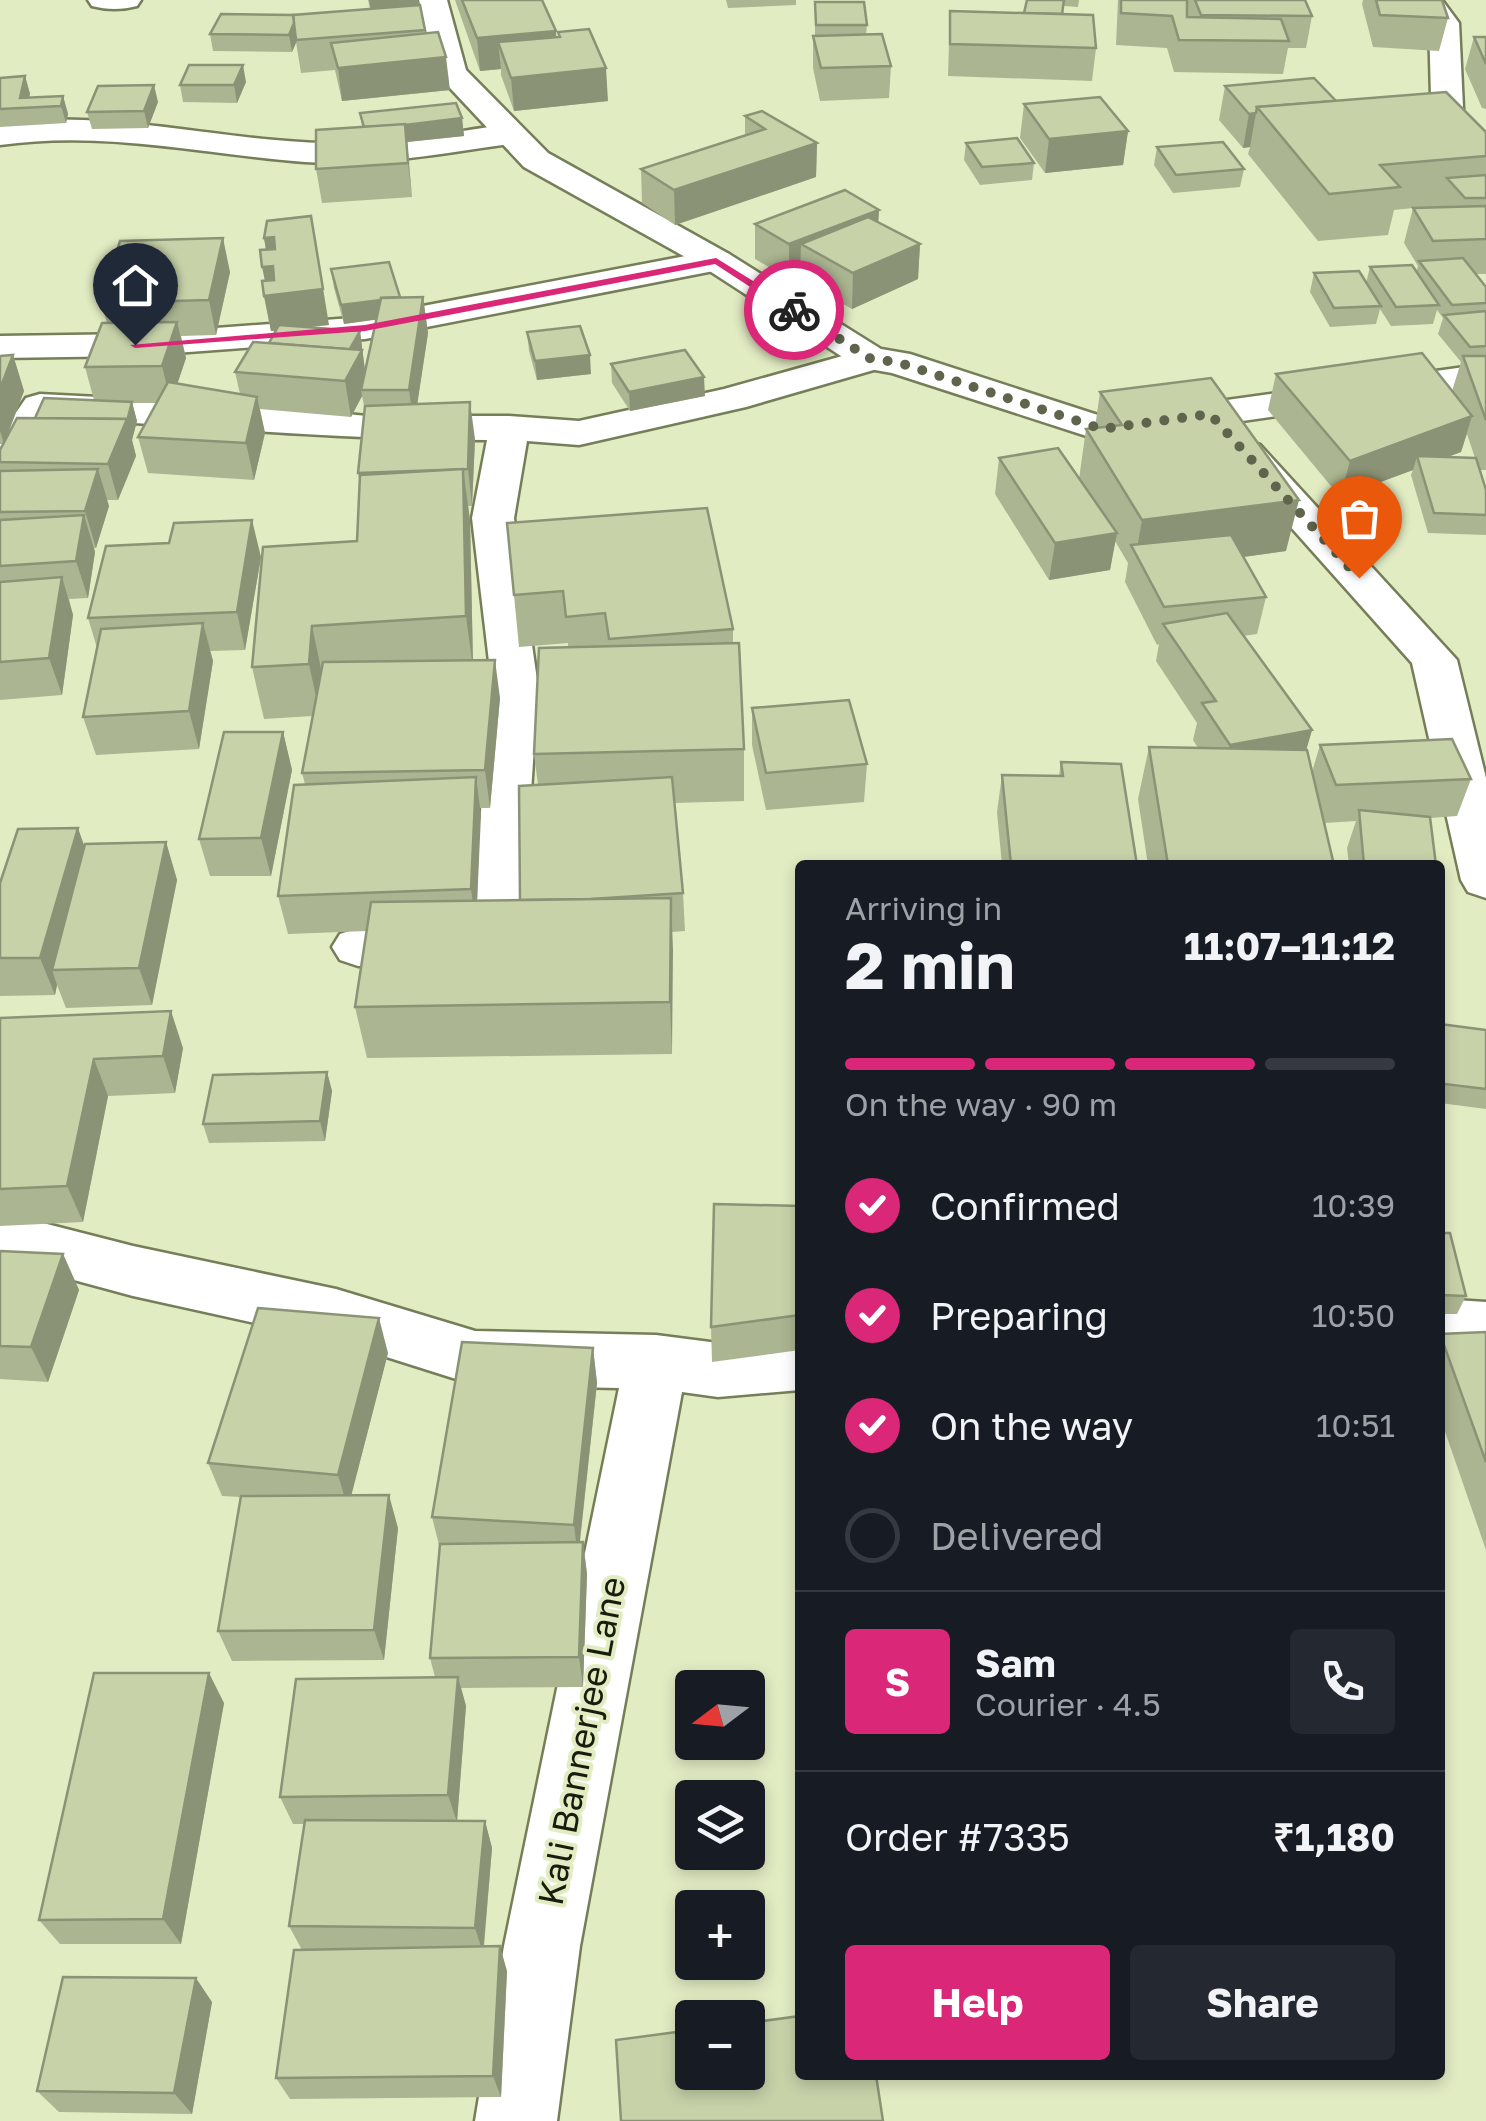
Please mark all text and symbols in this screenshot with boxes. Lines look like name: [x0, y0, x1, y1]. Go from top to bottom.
pin: [93, 243, 178, 346]
icon: home: [108, 258, 163, 313]
courier: [744, 260, 844, 360]
icon: bike: [767, 283, 822, 338]
pin: [1317, 476, 1402, 579]
icon: bag: [1332, 491, 1387, 546]
text: Arriving in: [845, 889, 1002, 927]
text: 11:07–11:12: [1184, 923, 1395, 968]
text: 2 min: [845, 925, 1015, 1003]
text: On the way · 90 m: [845, 1085, 1117, 1123]
icon: check: [845, 1178, 900, 1233]
text: Confirmed: [930, 1183, 1120, 1228]
text: 10:39: [1312, 1186, 1395, 1224]
icon: check: [845, 1288, 900, 1343]
text: Preparing: [930, 1293, 1108, 1338]
text: 10:50: [1312, 1296, 1395, 1334]
icon: check: [845, 1398, 900, 1453]
text: On the way: [930, 1403, 1133, 1448]
text: 10:51: [1316, 1406, 1395, 1444]
text: Delivered: [930, 1513, 1103, 1558]
street label: Kali Bannerjee Lane: [529, 1573, 633, 1909]
button: phone: [1290, 1629, 1395, 1734]
text: Sam: [975, 1640, 1056, 1685]
text: S: [885, 1659, 910, 1704]
north arrow: [675, 1670, 765, 1760]
map controls: [675, 1670, 765, 2090]
text: Courier · 4.5: [975, 1685, 1161, 1723]
button: layers: [675, 1780, 765, 1870]
text: Order #7335: [845, 1814, 1070, 1859]
text: ₹1,180: [1273, 1814, 1395, 1859]
button: +: [675, 1890, 765, 1980]
button: Help: [845, 1945, 1110, 2060]
button: Share: [1130, 1945, 1395, 2060]
button: −: [675, 2000, 765, 2090]

